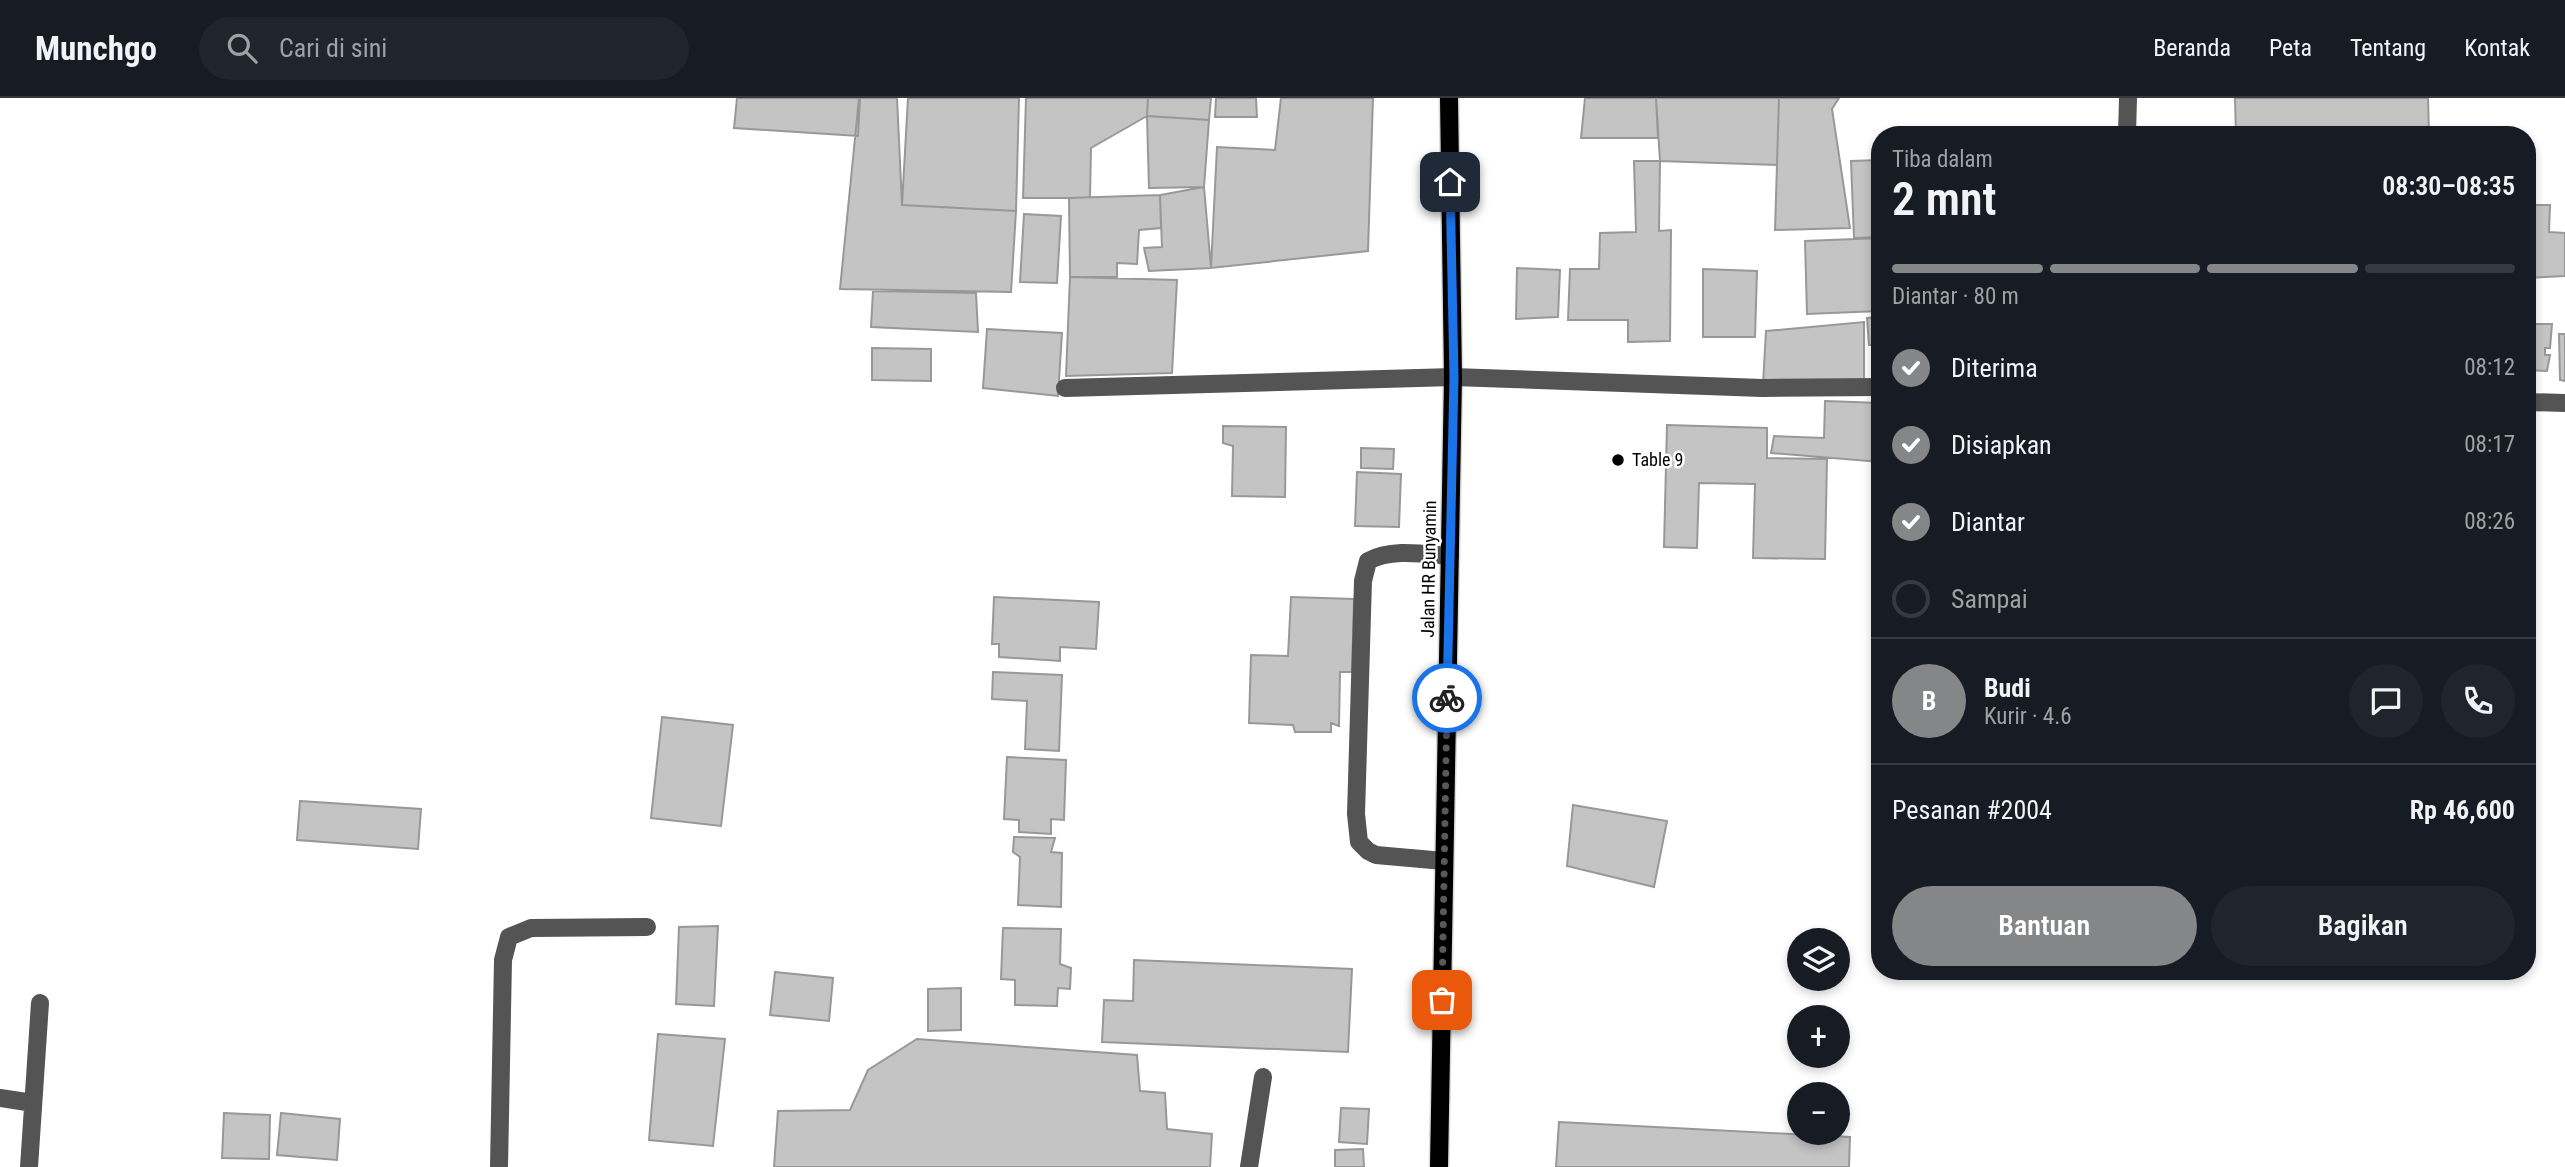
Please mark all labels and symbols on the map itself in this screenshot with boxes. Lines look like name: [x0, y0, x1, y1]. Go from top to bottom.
pin: [1420, 152, 1480, 212]
place label: Table 9: [1632, 449, 1683, 470]
marker: Table 9: [1610, 452, 1626, 468]
street label: Jalan HR Bunyamin: [1417, 500, 1440, 638]
courier: [1412, 663, 1482, 733]
pin: [1412, 970, 1472, 1030]

